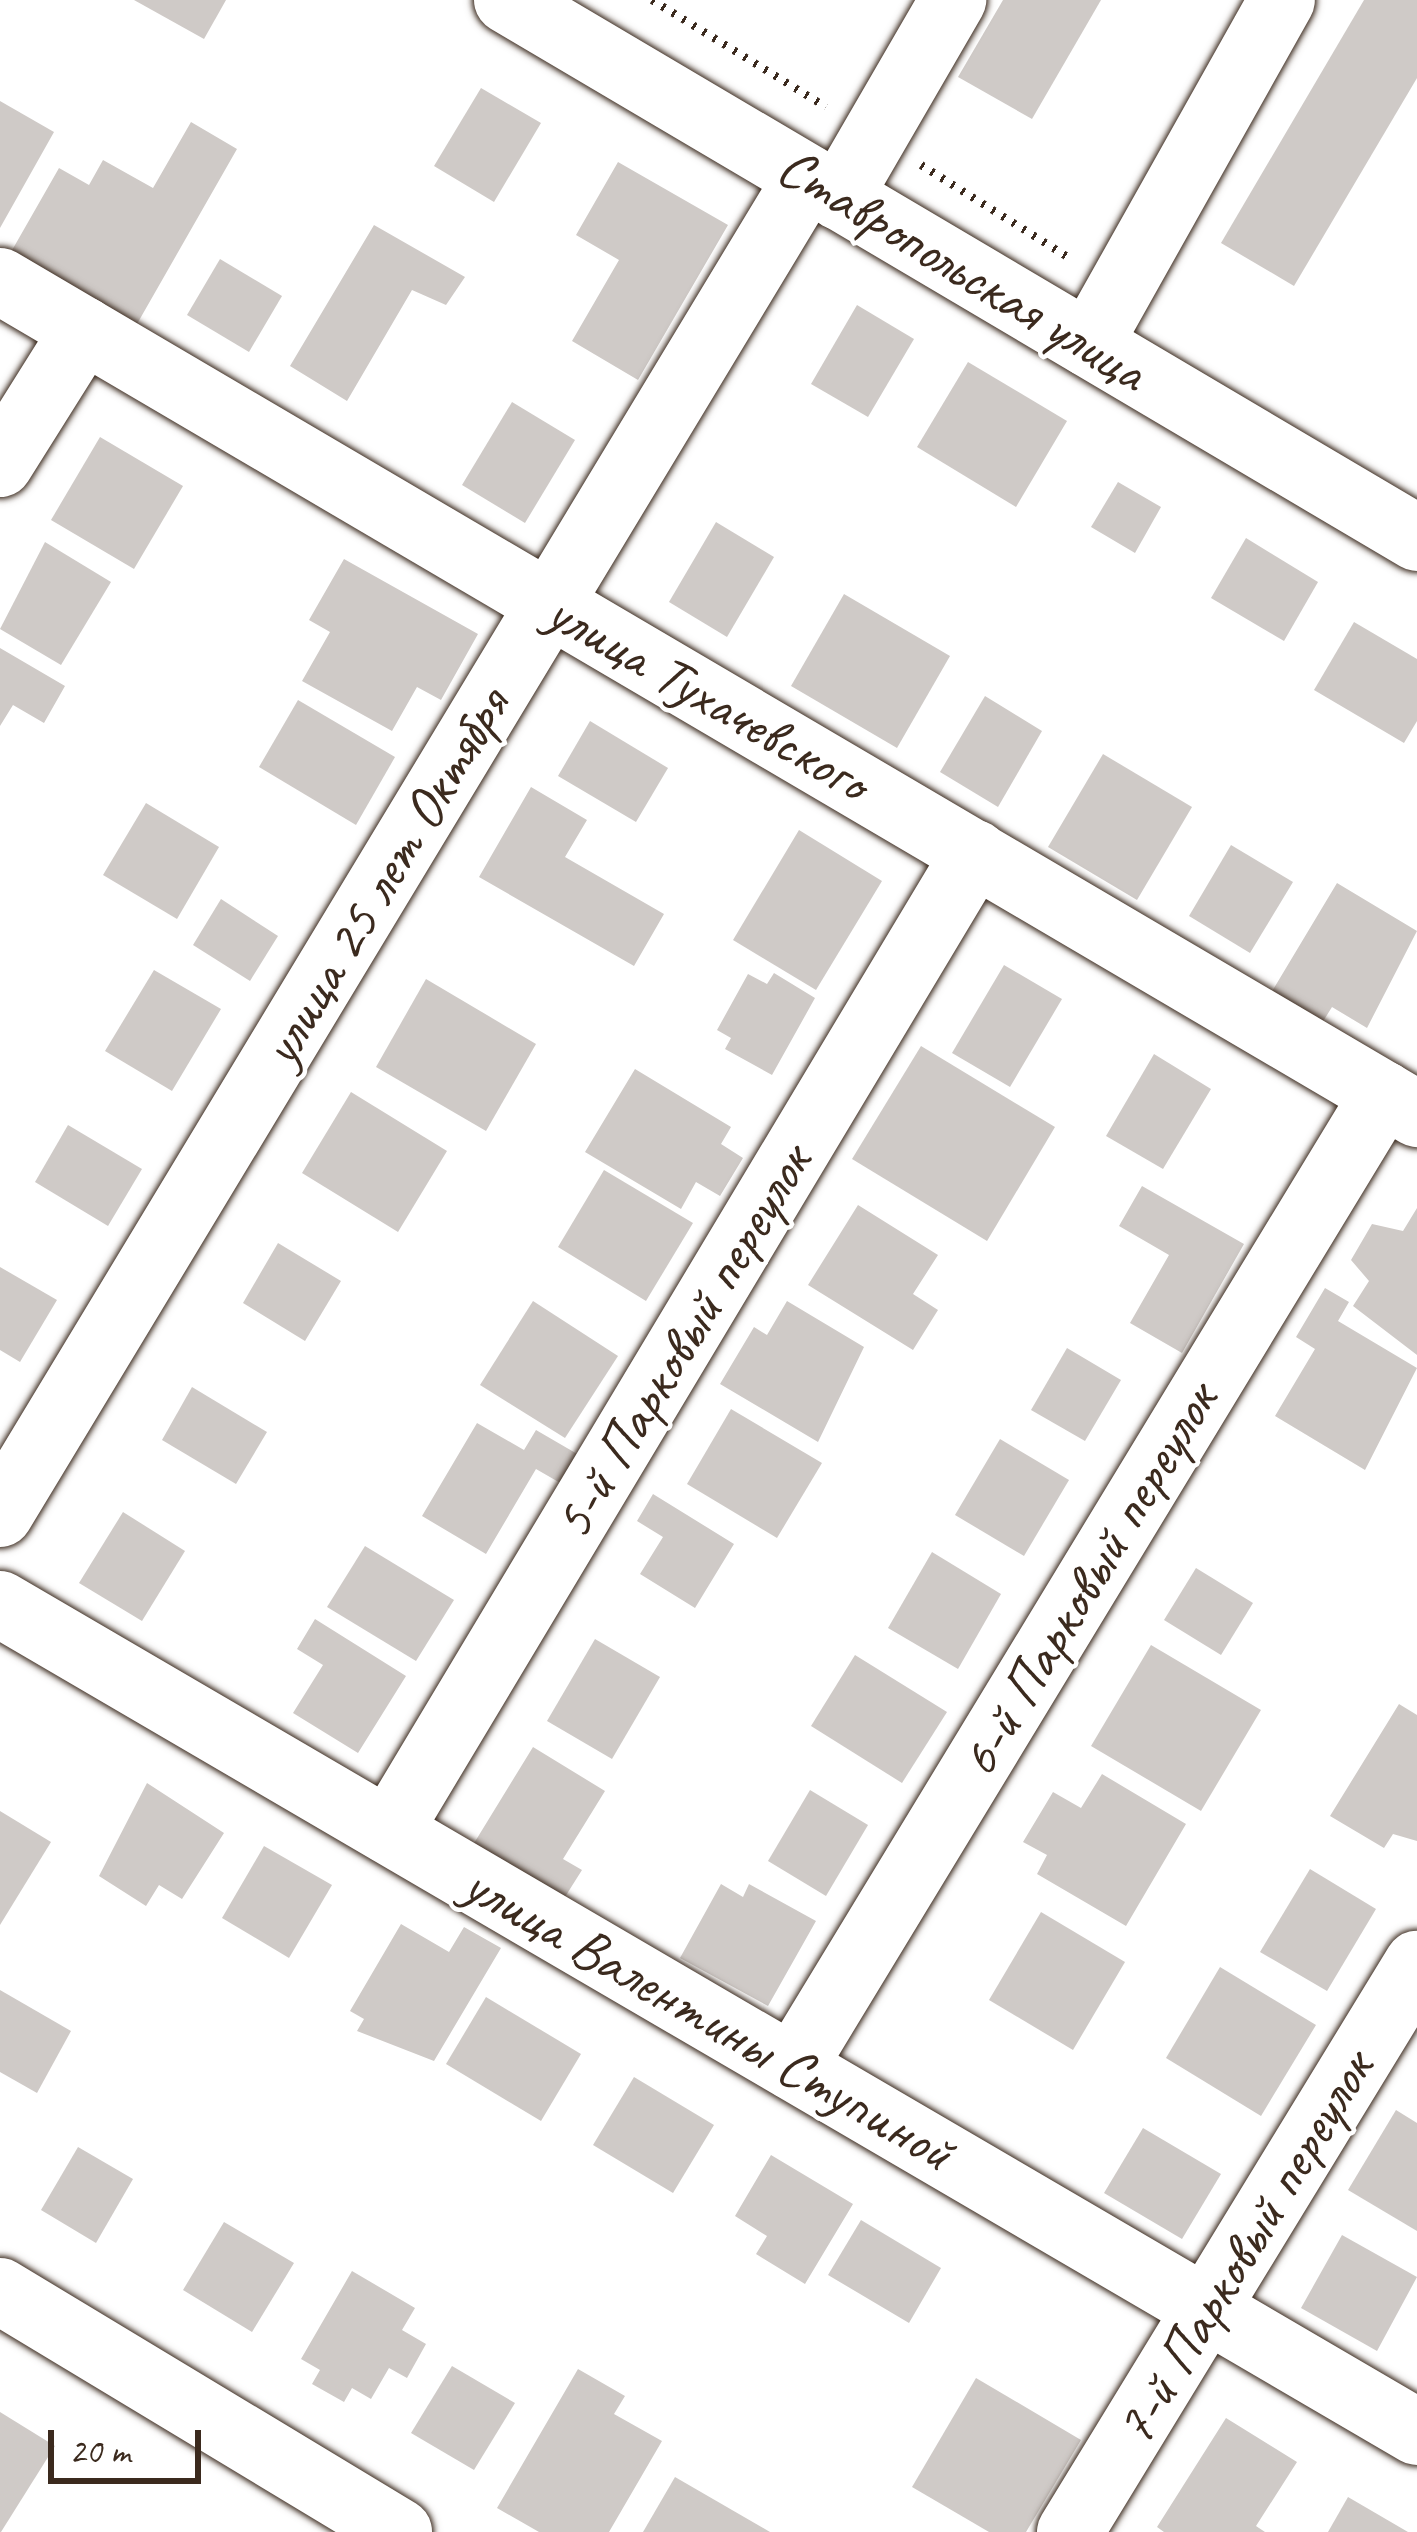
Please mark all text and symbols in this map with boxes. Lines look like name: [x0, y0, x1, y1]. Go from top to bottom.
street label: Ставропольская улица: [763, 131, 1161, 407]
street label: улица Тухачевского: [534, 577, 882, 817]
street label: улица 25 лет Октября: [243, 672, 527, 1082]
street label: 5-й Парковый переулок: [538, 1133, 826, 1551]
street label: 6-й Парковый переулок: [944, 1371, 1232, 1789]
street label: улица Валентины Ступиной: [453, 1850, 965, 2186]
street label: 7-й Парковый переулок: [1100, 2039, 1388, 2457]
scale bar: [54, 2406, 207, 2480]
text: 20 m: [69, 2428, 130, 2474]

